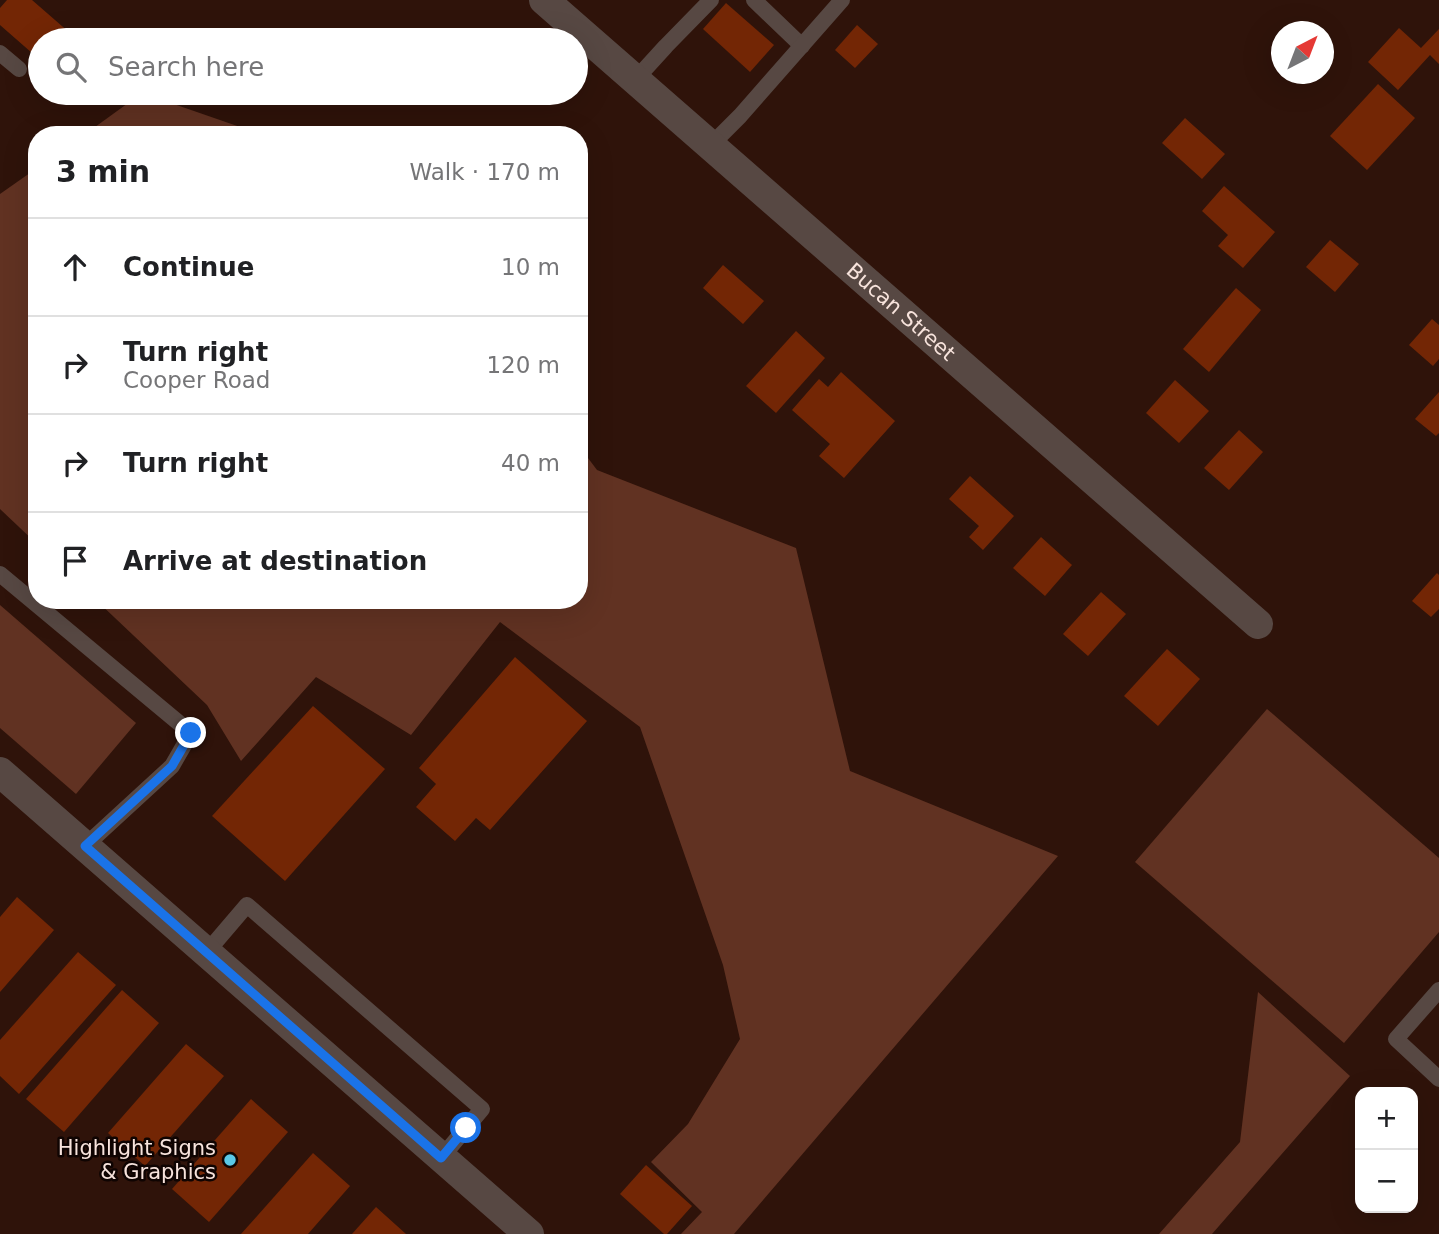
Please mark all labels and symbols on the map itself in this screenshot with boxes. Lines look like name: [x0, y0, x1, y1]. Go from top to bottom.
north arrow: [1271, 21, 1334, 84]
street label: Bucan Street: [842, 258, 960, 366]
route end: [175, 717, 206, 748]
route start: [450, 1112, 481, 1143]
place label: Highlight Signs & Graphics: [58, 1136, 216, 1184]
marker: Highlight Signs & Graphics: [222, 1152, 238, 1168]

